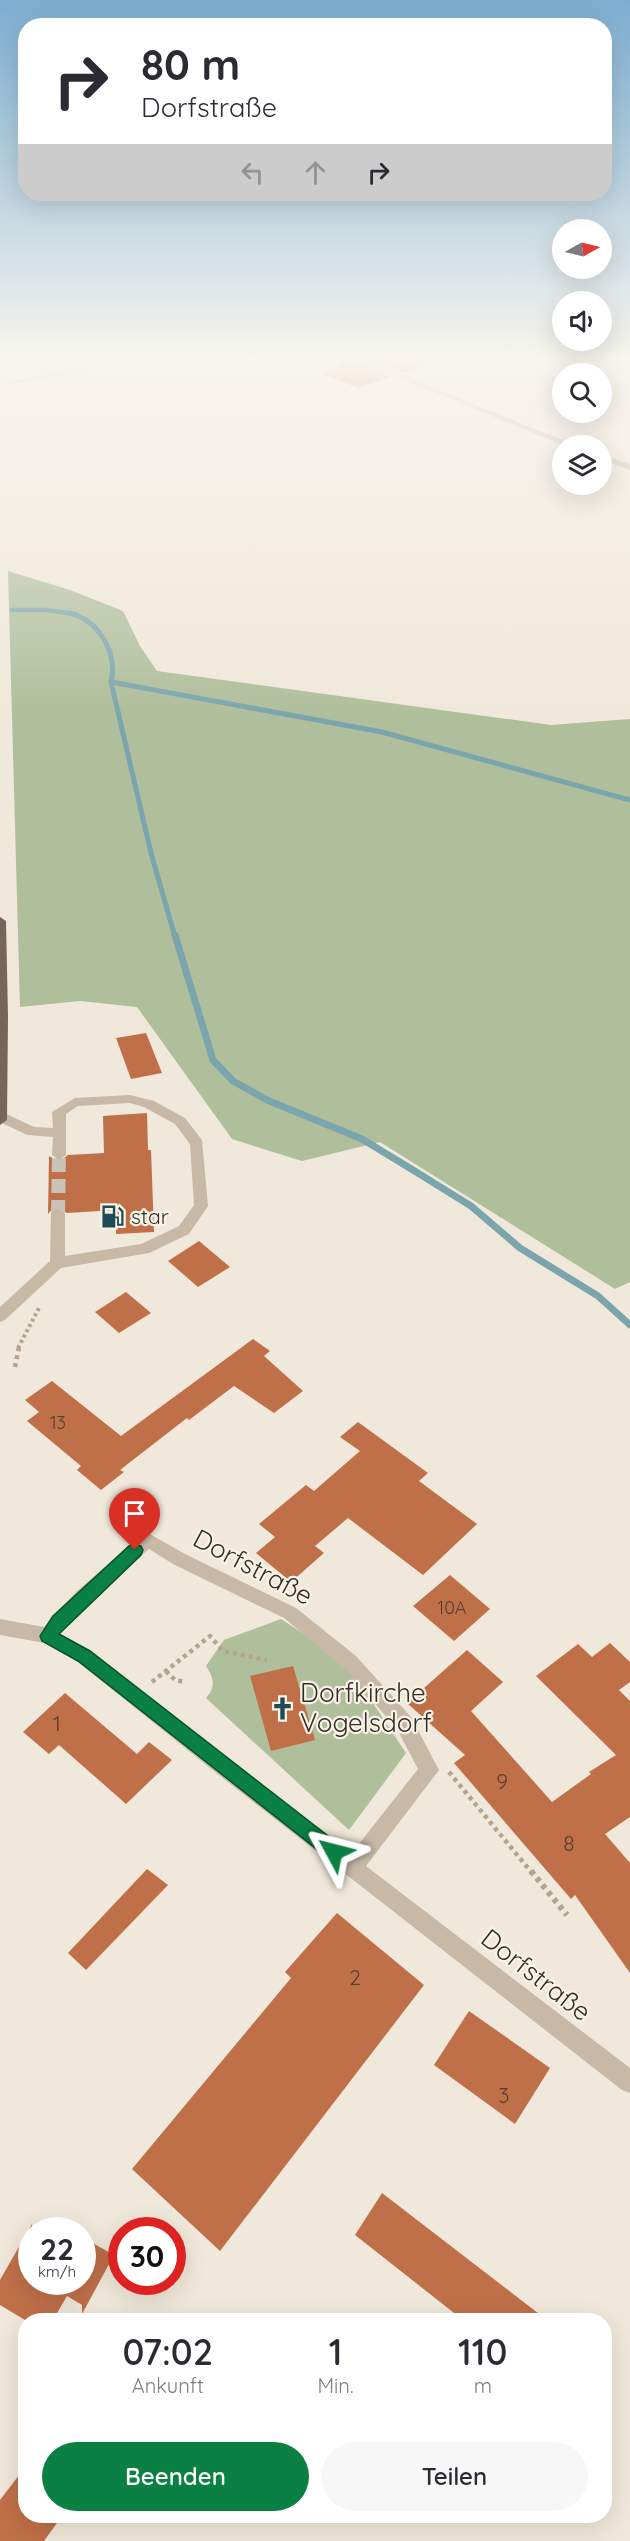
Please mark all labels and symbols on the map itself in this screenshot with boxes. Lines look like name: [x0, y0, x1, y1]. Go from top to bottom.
north arrow: [552, 219, 612, 279]
place label: star: [131, 1203, 169, 1229]
fuel station icon: star: [100, 1204, 126, 1230]
house number: 13: [50, 1411, 66, 1434]
pin: [109, 1488, 160, 1550]
street label: Dorfstraße: [188, 1521, 319, 1612]
house number: 10A: [438, 1596, 467, 1619]
place label: Dorfkirche Vogelsdorf: [300, 1676, 432, 1739]
church icon: Dorfkirche Vogelsdorf: [269, 1695, 295, 1721]
house number: 1: [53, 1710, 61, 1736]
house number: 9: [496, 1768, 508, 1794]
position arrow: [302, 1820, 366, 1884]
house number: 8: [563, 1830, 575, 1856]
street label: Dorfstraße: [475, 1921, 598, 2028]
house number: 2: [349, 1964, 361, 1990]
house number: 3: [498, 2082, 510, 2108]
speed limit sign: 30: [108, 2217, 186, 2295]

